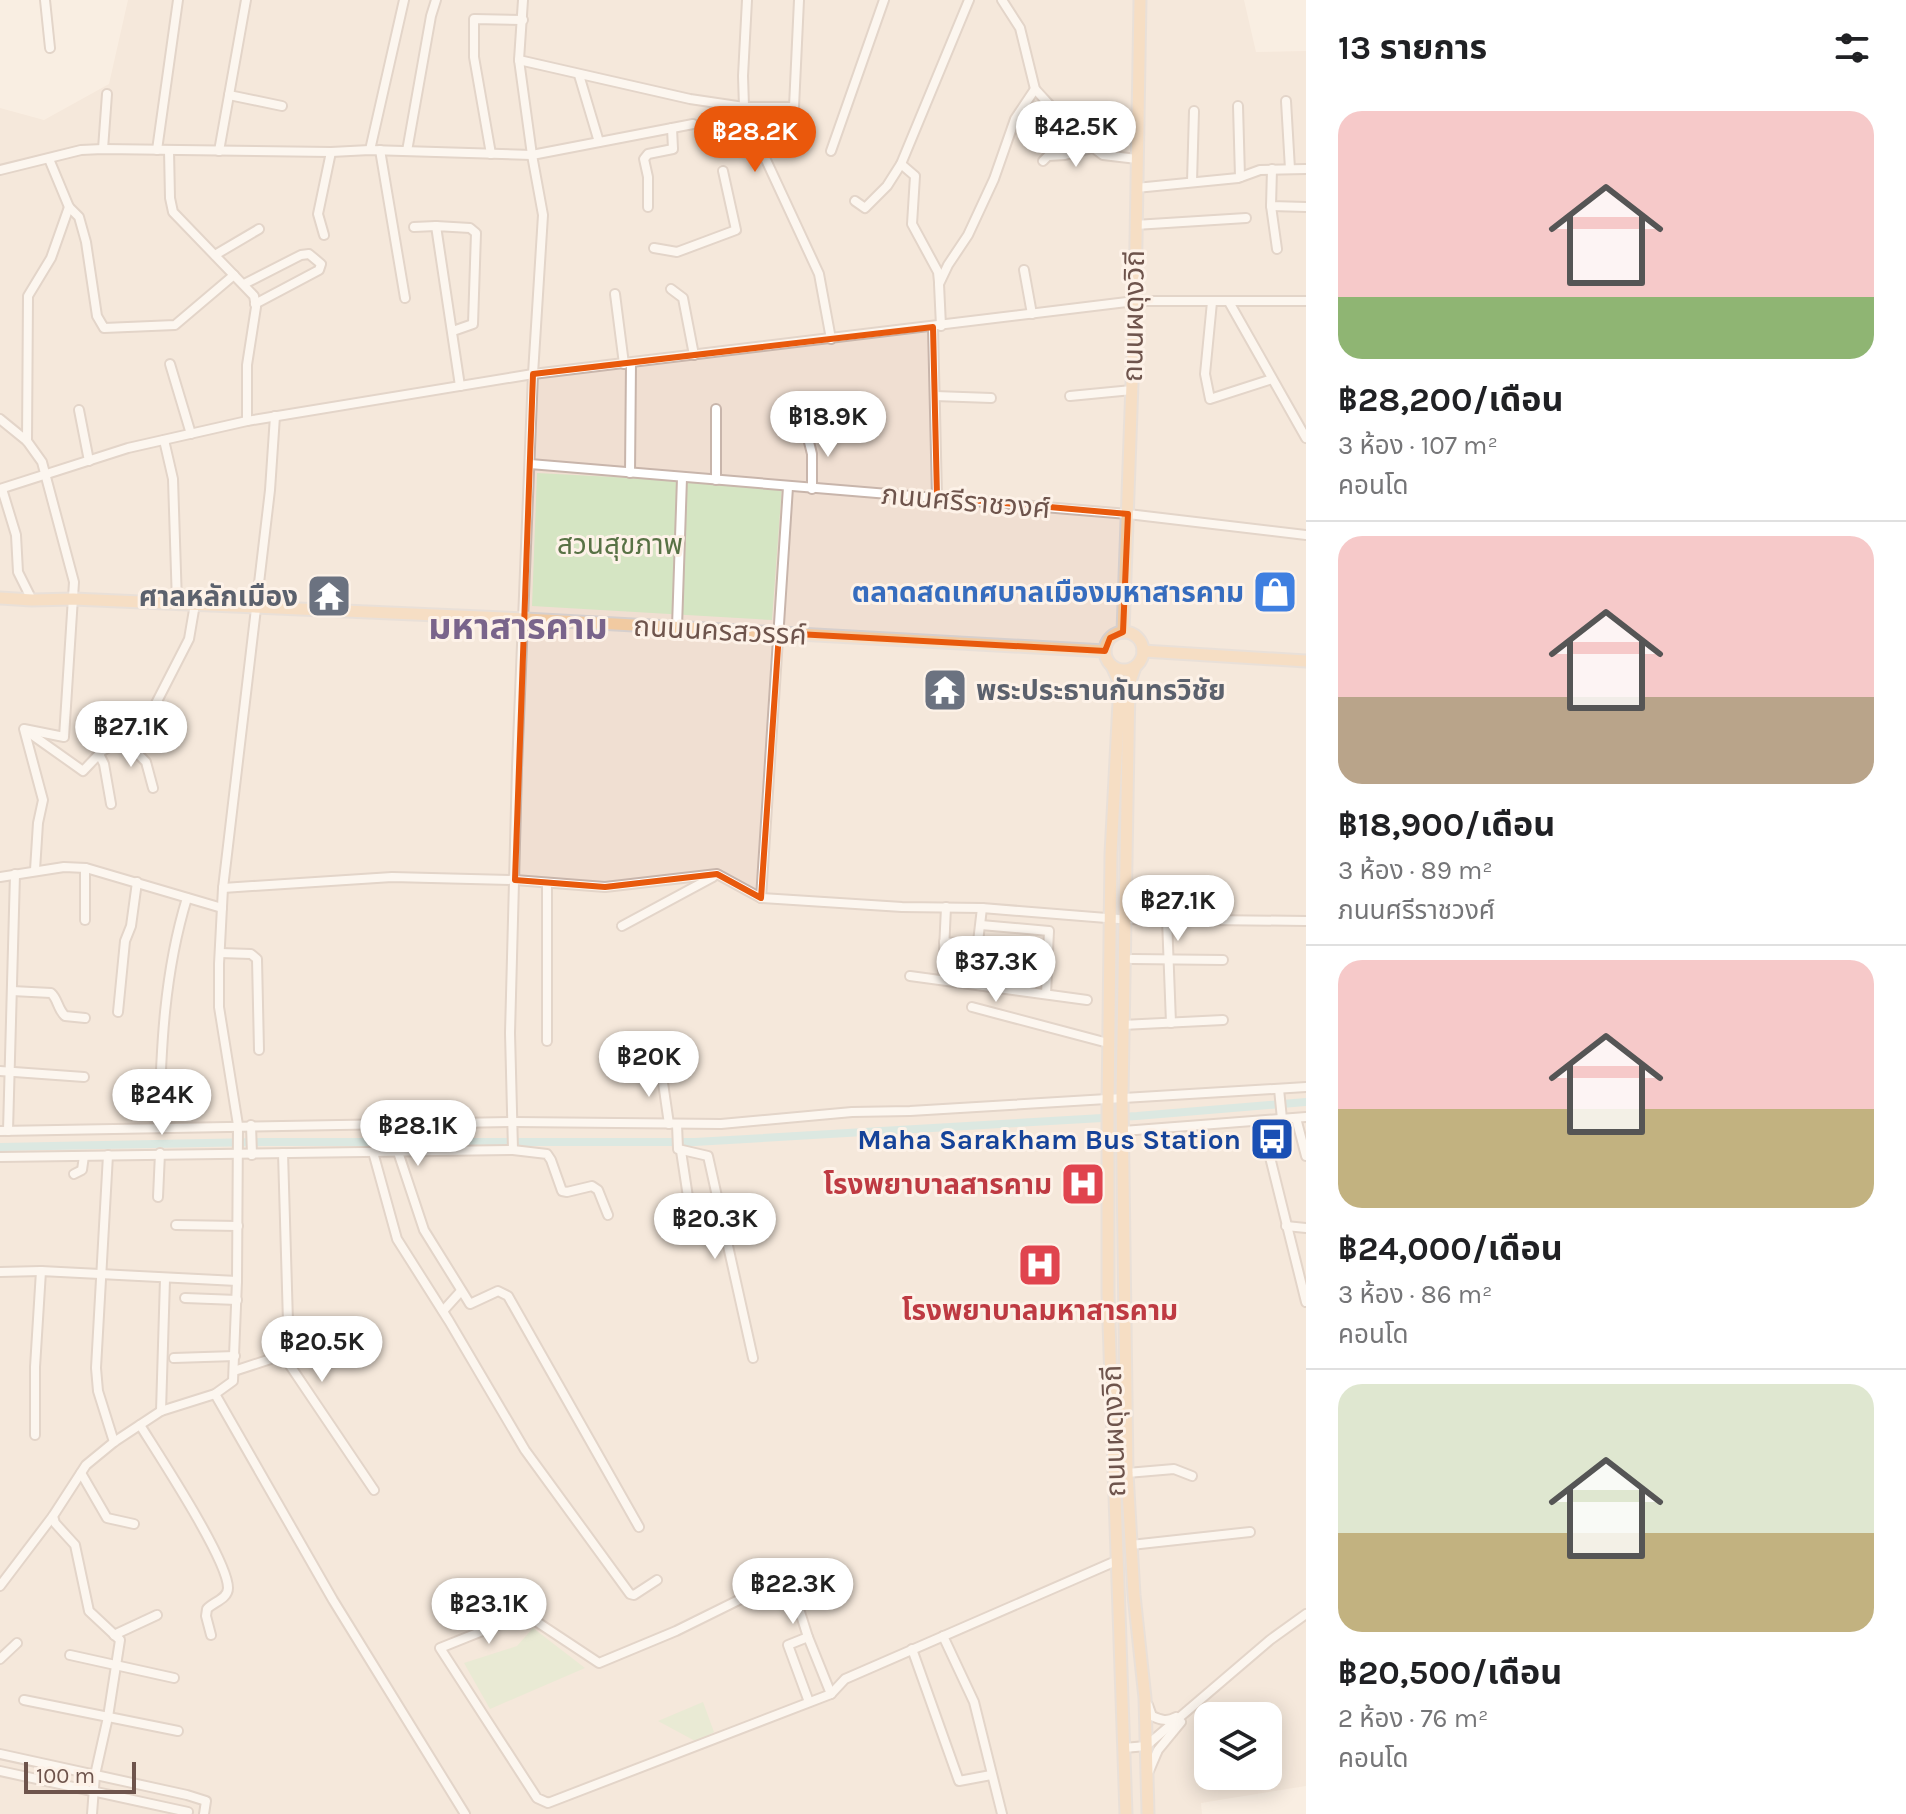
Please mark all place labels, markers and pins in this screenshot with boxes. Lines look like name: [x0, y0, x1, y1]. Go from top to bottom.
pin: ฿42.5K: [1011, 101, 1141, 169]
pin: ฿28.2K: [690, 106, 820, 174]
pin: ฿18.9K: [763, 391, 893, 459]
shop icon: ตลาดสดเทศบาลเมืองมหาสารคาม: [1251, 568, 1299, 616]
temple icon: ศาลหลักเมือง: [305, 572, 353, 620]
place label: ตลาดสดเทศบาลเมืองมหาสารคาม: [852, 576, 1244, 609]
place label: ศาลหลักเมือง: [139, 580, 298, 613]
temple icon: พระประธานกันทรวิชัย: [921, 666, 969, 714]
place label: พระประธานกันทรวิชัย: [976, 674, 1226, 707]
pin: ฿27.1K: [66, 701, 196, 769]
pin: ฿27.1K: [1113, 875, 1243, 943]
pin: ฿37.3K: [931, 936, 1061, 1004]
pin: ฿20K: [602, 1031, 696, 1099]
pin: ฿24K: [115, 1069, 209, 1137]
pin: ฿28.1K: [353, 1100, 483, 1168]
bus stop icon: Maha Sarakham Bus Station: [1248, 1115, 1296, 1163]
place label: Maha Sarakham Bus Station: [857, 1123, 1241, 1156]
hospital icon: โรงพยาบาลสารคาม: [1059, 1160, 1107, 1208]
place label: โรงพยาบาลสารคาม: [823, 1168, 1052, 1201]
pin: ฿20.3K: [650, 1193, 780, 1261]
hospital icon: โรงพยาบาลมหาสารคาม: [1016, 1241, 1064, 1289]
place label: โรงพยาบาลมหาสารคาม: [902, 1294, 1178, 1327]
pin: ฿20.5K: [257, 1316, 387, 1384]
pin: ฿22.3K: [728, 1558, 858, 1626]
pin: ฿23.1K: [424, 1578, 554, 1646]

